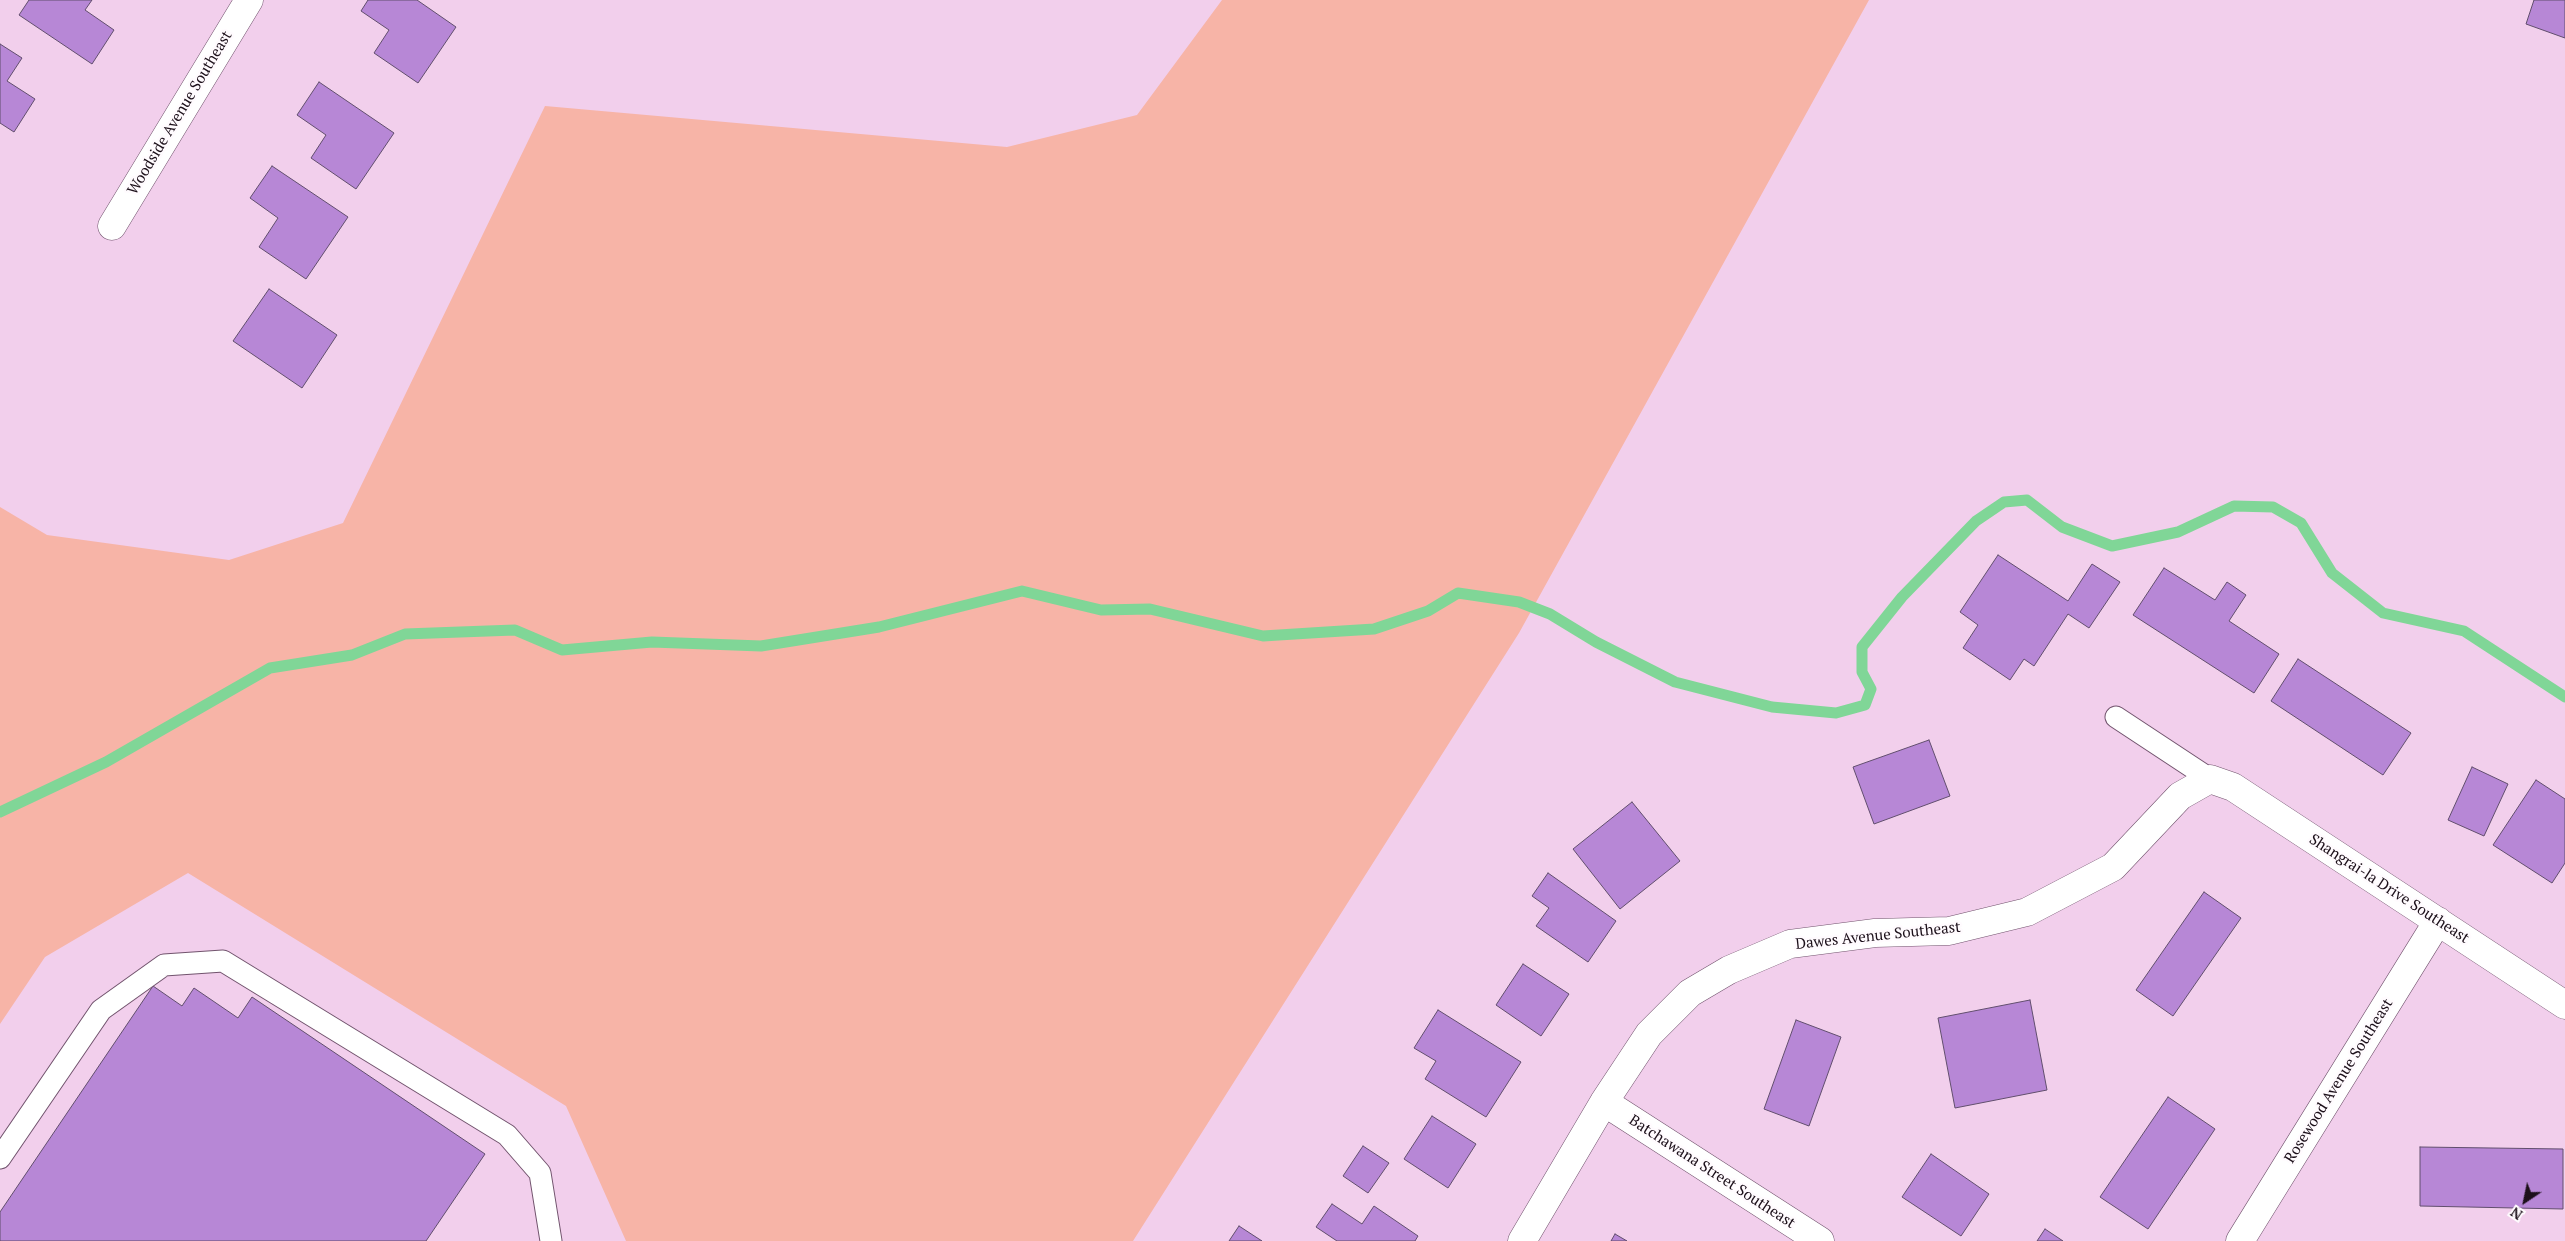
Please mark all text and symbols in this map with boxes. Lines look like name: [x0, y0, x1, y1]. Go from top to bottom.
street label: Woodside Avenue Southeast: [124, 28, 236, 198]
street label: Shangrai-la Drive Southeast: [2306, 831, 2472, 947]
street label: Dawes Avenue Southeast: [1795, 918, 1961, 954]
street label: Rosewood Avenue Southeast: [2281, 996, 2397, 1166]
street label: Batchawana Street Southeast: [1626, 1111, 1798, 1233]
north arrow: [2500, 1176, 2550, 1226]
text: N: [2507, 1203, 2526, 1225]

